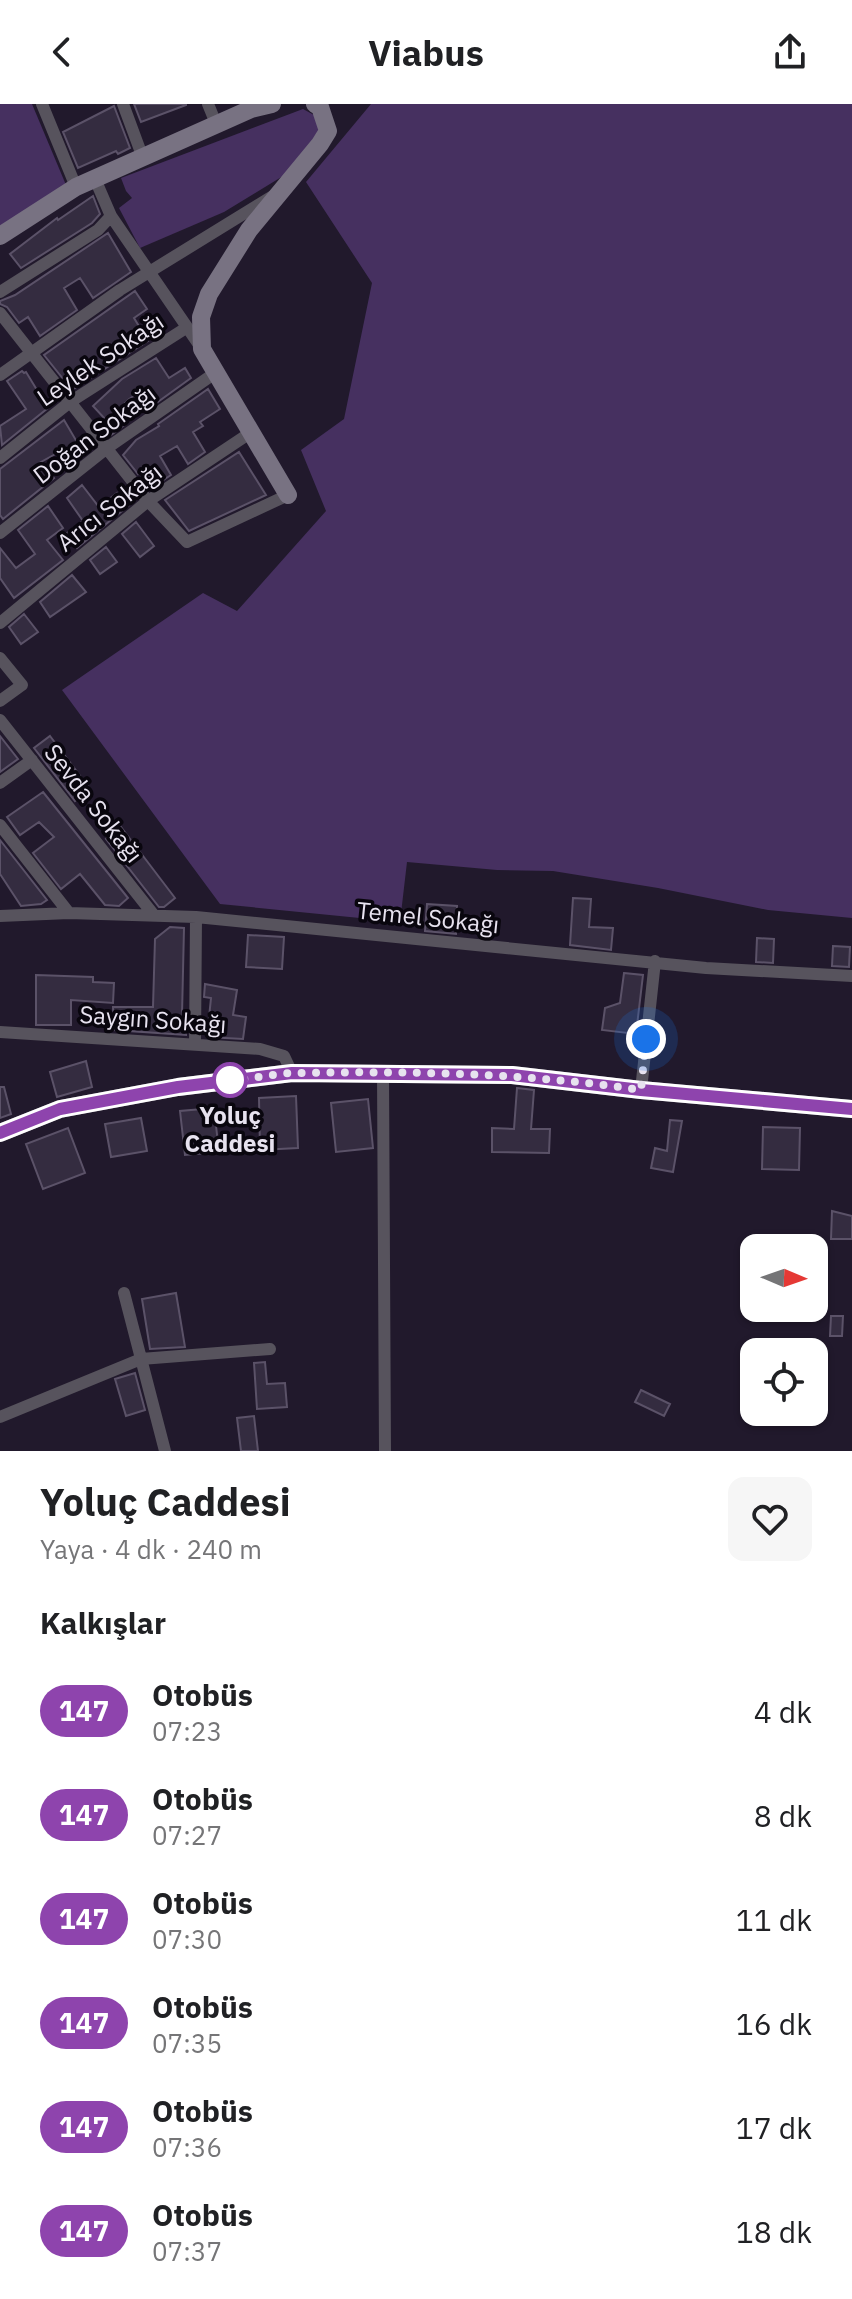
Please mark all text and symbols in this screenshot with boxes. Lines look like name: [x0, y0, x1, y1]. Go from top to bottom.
text: Viabus: [368, 29, 484, 76]
icon: back: [40, 30, 84, 74]
icon: share: [768, 30, 812, 74]
street label: Leylek Sokağı: [30, 305, 170, 413]
street label: Doğan Sokağı: [26, 377, 162, 491]
street label: Arıcı Sokağı: [50, 456, 168, 558]
street label: Sevda Sokağı: [38, 737, 150, 869]
street label: Temel Sokağı: [355, 894, 501, 940]
street label: Saygın Sokağı: [78, 998, 228, 1040]
your location: [626, 1019, 666, 1059]
marker: Yoluç Caddesi: [213, 1063, 247, 1097]
place label: Yoluç Caddesi: [185, 1099, 275, 1159]
north arrow: [740, 1234, 828, 1322]
map controls: [740, 1234, 828, 1426]
button: locate: [740, 1338, 828, 1426]
text: Yoluç Caddesi: [40, 1477, 291, 1526]
button: heart: [728, 1477, 812, 1561]
text: Yaya · 4 dk · 240 m: [40, 1532, 262, 1566]
text: Kalkışlar: [40, 1603, 166, 1642]
text: Otobüs: [152, 1675, 253, 1714]
text: 147: [59, 1692, 109, 1729]
text: 4 dk: [754, 1692, 812, 1731]
text: 07:23: [152, 1714, 222, 1748]
text: Otobüs: [152, 1779, 253, 1818]
text: 147: [59, 1796, 109, 1833]
text: 8 dk: [754, 1796, 812, 1835]
text: 07:27: [152, 1818, 222, 1852]
text: Otobüs: [152, 1883, 253, 1922]
text: 147: [59, 1900, 109, 1937]
text: 11 dk: [736, 1900, 812, 1939]
text: 07:30: [152, 1922, 222, 1956]
text: Otobüs: [152, 1987, 253, 2026]
text: 147: [59, 2004, 109, 2041]
text: 16 dk: [736, 2004, 812, 2043]
text: 07:35: [152, 2026, 222, 2060]
text: Otobüs: [152, 2091, 253, 2130]
text: 147: [59, 2108, 109, 2145]
text: 17 dk: [736, 2108, 812, 2147]
text: 07:36: [152, 2130, 222, 2164]
text: Otobüs: [152, 2195, 253, 2234]
text: 147: [59, 2212, 109, 2249]
text: 18 dk: [736, 2212, 812, 2251]
text: 07:37: [152, 2234, 222, 2268]

